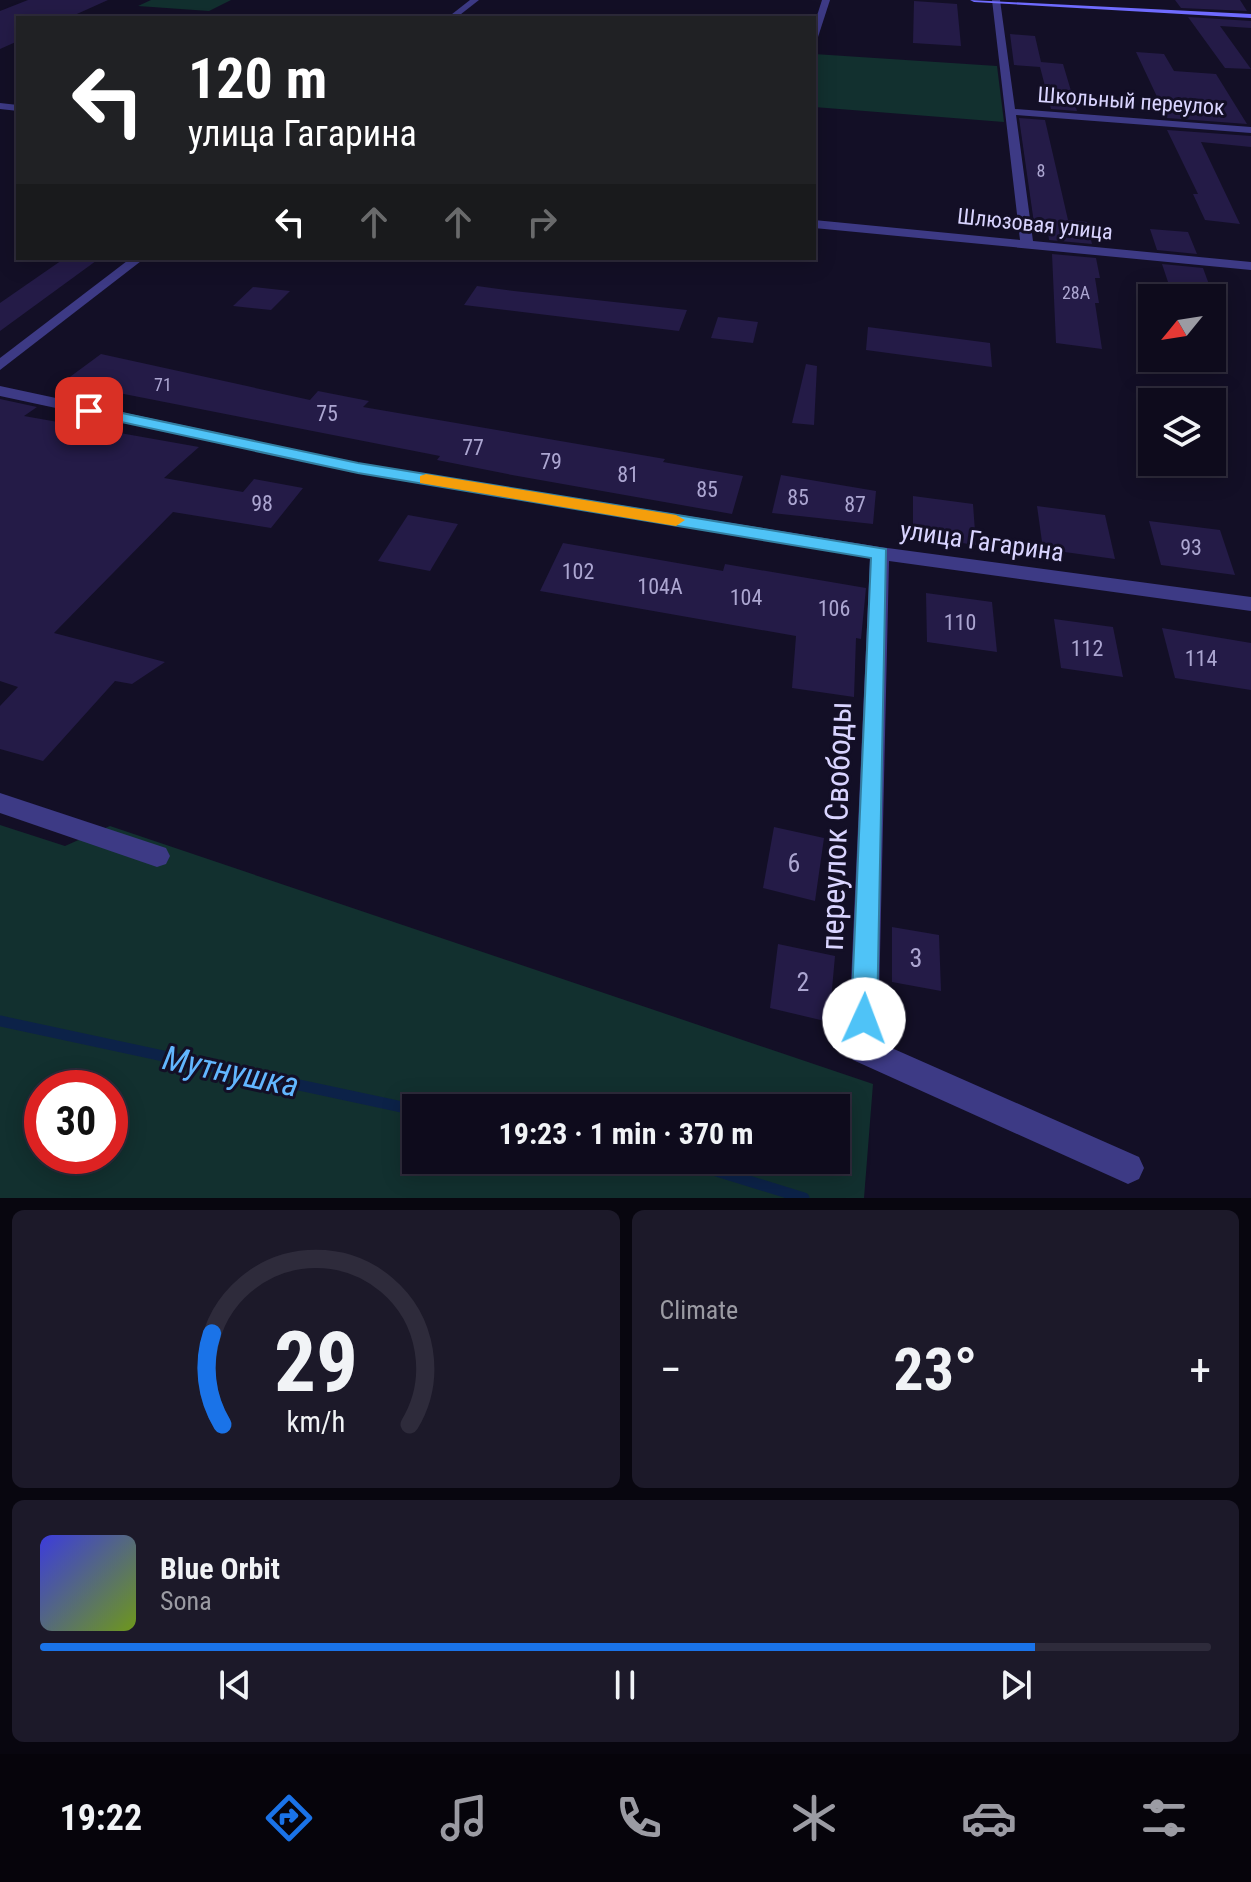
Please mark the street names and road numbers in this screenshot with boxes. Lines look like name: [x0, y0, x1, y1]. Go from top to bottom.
street label: Школьный переулок: [1037, 82, 1226, 120]
street label: Шлюзовая улица: [956, 203, 1114, 245]
street label: улица Гагарина: [898, 515, 1066, 567]
street label: переулок Свободы: [813, 701, 859, 951]

